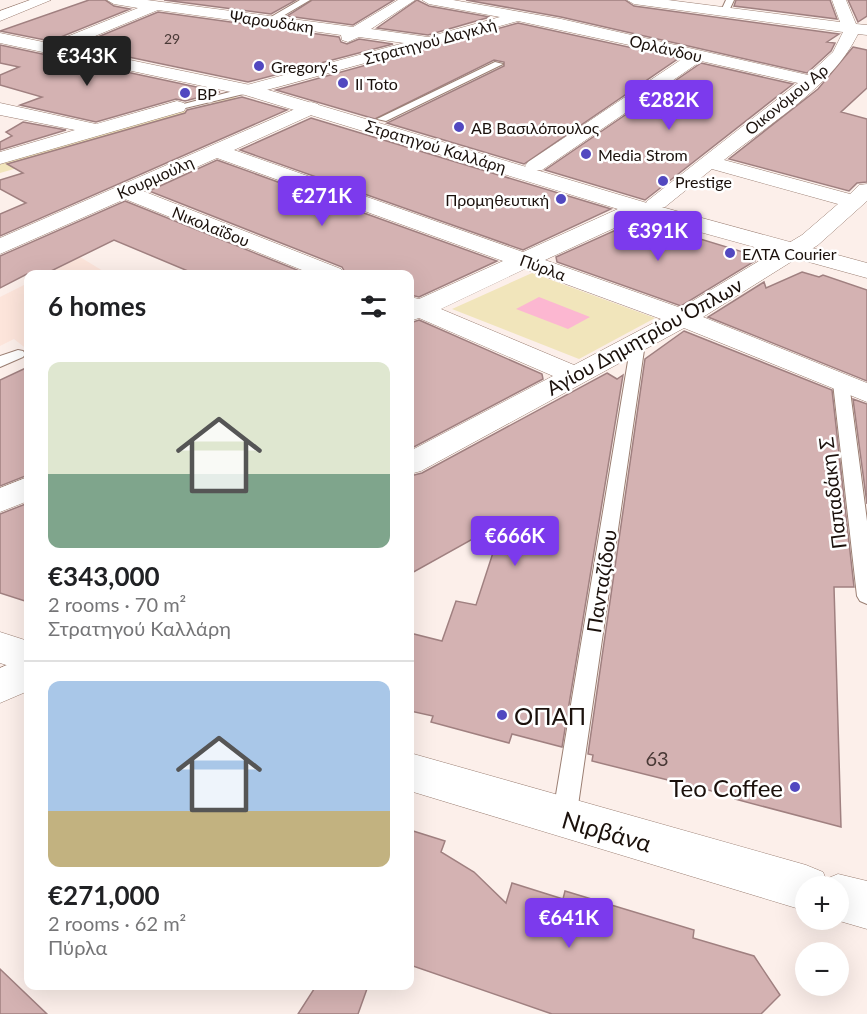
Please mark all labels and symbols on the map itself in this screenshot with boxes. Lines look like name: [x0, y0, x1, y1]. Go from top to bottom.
street label: Ψαρουδάκη: [229, 6, 315, 36]
street label: Στρατηγού Δαγκλή: [362, 14, 498, 68]
house number: 29: [164, 30, 180, 47]
street label: Ορλάνδου: [628, 30, 704, 66]
pin: €343K: [45, 36, 129, 87]
place label: Gregory's: [271, 57, 338, 76]
marker: Gregory's: [252, 59, 266, 73]
street label: Οικονόμου Αρ: [741, 60, 831, 138]
place label: Il Toto: [355, 74, 398, 93]
marker: Il Toto: [336, 76, 350, 90]
pin: €282K: [627, 80, 711, 131]
place label: BP: [197, 84, 217, 103]
marker: BP: [178, 86, 192, 100]
street label: Στρατηγού Καλλάρη: [363, 116, 509, 176]
place label: AB Βασιλόπουλος: [471, 118, 600, 137]
marker: AB Βασιλόπουλος: [452, 120, 466, 134]
place label: Media Strom: [598, 145, 688, 164]
marker: Media Strom: [579, 147, 593, 161]
street label: Κουρμούλη: [114, 152, 196, 202]
place label: Prestige: [675, 172, 732, 191]
marker: Prestige: [656, 174, 670, 188]
pin: €271K: [280, 176, 364, 227]
place label: Προμηθευτική: [445, 190, 549, 209]
marker: Προμηθευτική: [554, 192, 568, 206]
street label: Νικολαΐδου: [170, 202, 252, 250]
pin: €391K: [616, 211, 700, 262]
place label: ΕΛΤΑ Courier: [742, 244, 837, 263]
marker: ΕΛΤΑ Courier: [723, 246, 737, 260]
street label: Πύρλα: [517, 250, 569, 284]
street label: Αγίου Δημητρίου Όπλων: [542, 272, 746, 400]
street label: Παπαδάκη Σ: [813, 436, 851, 550]
pin: €666K: [473, 516, 557, 567]
street label: Πανταζίδου: [581, 528, 621, 634]
place label: ΟΠΑΠ: [514, 701, 586, 730]
marker: ΟΠΑΠ: [495, 708, 509, 722]
house number: 63: [645, 746, 669, 770]
place label: Teo Coffee: [669, 773, 783, 802]
marker: Teo Coffee: [788, 780, 802, 794]
street label: Νιρβάνα: [559, 804, 656, 858]
pin: €641K: [527, 898, 611, 949]

